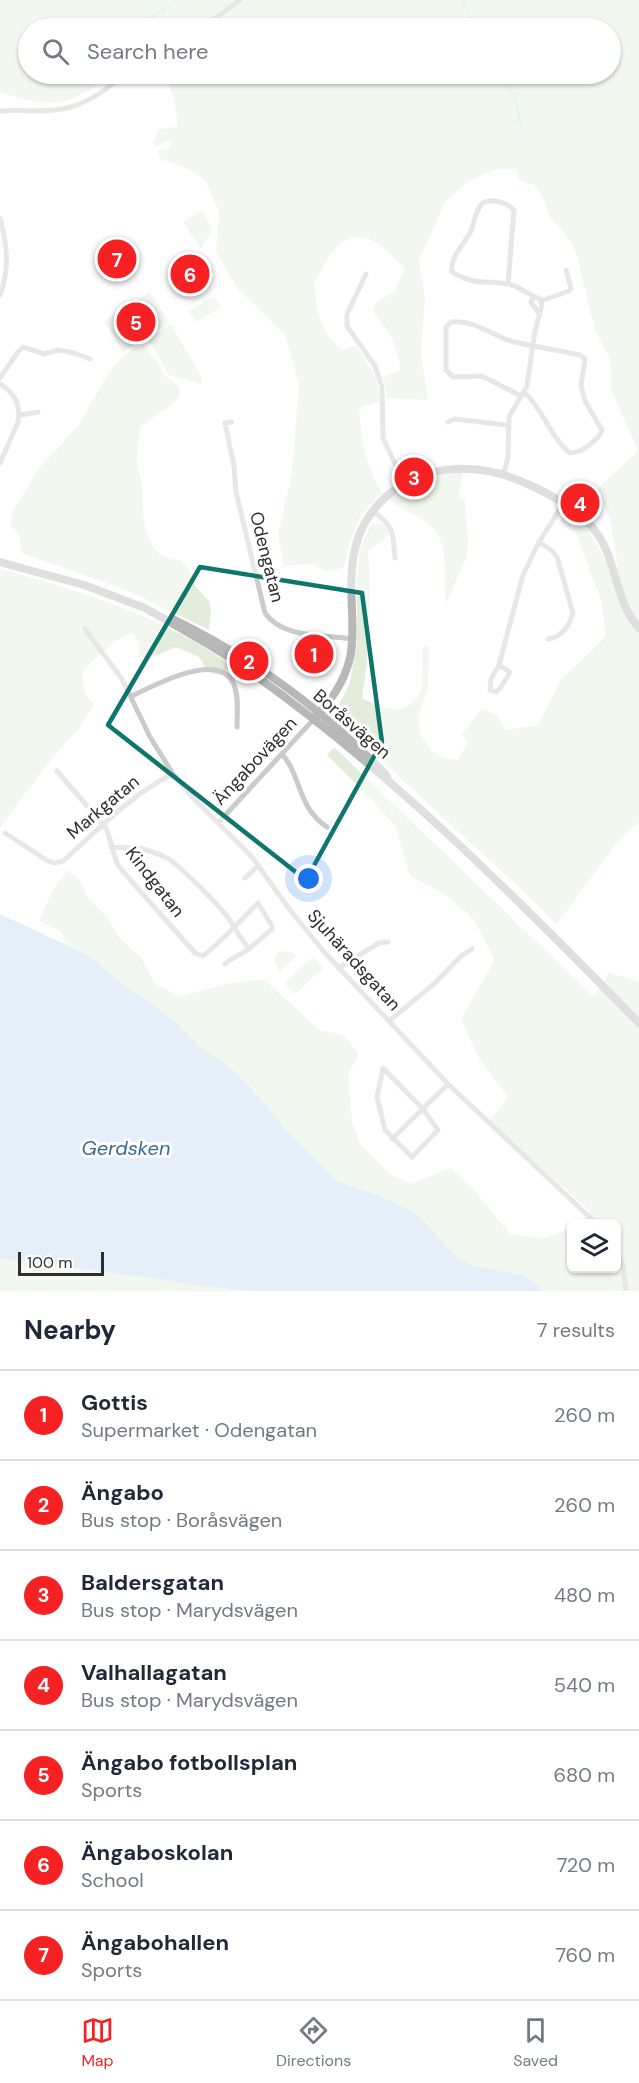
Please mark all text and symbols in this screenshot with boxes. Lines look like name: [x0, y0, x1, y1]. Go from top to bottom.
search box: [18, 18, 621, 84]
icon: search: [39, 35, 72, 68]
text: Search here: [87, 37, 208, 66]
pin: 7: [98, 236, 136, 282]
pin: 6: [170, 252, 210, 296]
pin: 5: [116, 300, 156, 344]
pin: 3: [394, 454, 434, 500]
pin: 4: [560, 480, 600, 526]
street label: Odengatan: [244, 509, 290, 605]
pin: 1: [294, 632, 334, 676]
pin: 2: [230, 638, 268, 684]
street label: Boråsvägen: [308, 684, 396, 764]
street label: Ängabovägen: [208, 712, 302, 810]
street label: Markgatan: [62, 770, 144, 844]
street label: Kindgatan: [120, 842, 190, 922]
your location: [294, 864, 323, 893]
street label: Sjuhäradsgatan: [302, 904, 406, 1016]
water label: Gerdsken: [82, 1135, 170, 1161]
map controls: [567, 1219, 621, 1273]
button: layers: [567, 1219, 621, 1273]
scale bar: [18, 1249, 104, 1276]
text: 100 m: [27, 1252, 72, 1273]
text: Nearby: [24, 1313, 116, 1347]
text: 7 results: [537, 1317, 615, 1343]
text: Gottis: [81, 1388, 148, 1417]
text: 1: [40, 1402, 47, 1428]
text: 260 m: [554, 1402, 615, 1428]
text: Supermarket · Odengatan: [81, 1417, 317, 1443]
text: Ängabo: [81, 1478, 164, 1507]
text: 2: [38, 1492, 49, 1518]
text: 260 m: [554, 1492, 615, 1518]
text: Bus stop · Boråsvägen: [81, 1507, 282, 1533]
text: Baldersgatan: [81, 1568, 224, 1597]
text: 3: [37, 1582, 50, 1608]
text: 480 m: [554, 1582, 615, 1608]
text: Bus stop · Marydsvägen: [81, 1597, 298, 1623]
text: Valhallagatan: [81, 1658, 227, 1687]
text: 4: [37, 1672, 50, 1698]
text: 540 m: [554, 1672, 615, 1698]
text: Bus stop · Marydsvägen: [81, 1687, 298, 1713]
text: Ängabo fotbollsplan: [81, 1748, 297, 1777]
text: 5: [37, 1762, 50, 1788]
text: 680 m: [553, 1762, 615, 1788]
text: Sports: [81, 1777, 142, 1803]
text: Ängaboskolan: [81, 1838, 233, 1867]
text: 6: [37, 1852, 50, 1878]
text: 720 m: [557, 1852, 615, 1878]
text: School: [81, 1867, 144, 1893]
text: Ängabohallen: [81, 1928, 229, 1957]
text: 7: [38, 1942, 49, 1968]
text: 760 m: [555, 1942, 615, 1968]
text: Sports: [81, 1957, 142, 1983]
tab: Map: [81, 2014, 114, 2071]
tab: Directions: [276, 2014, 351, 2071]
tab: Saved: [513, 2014, 558, 2071]

